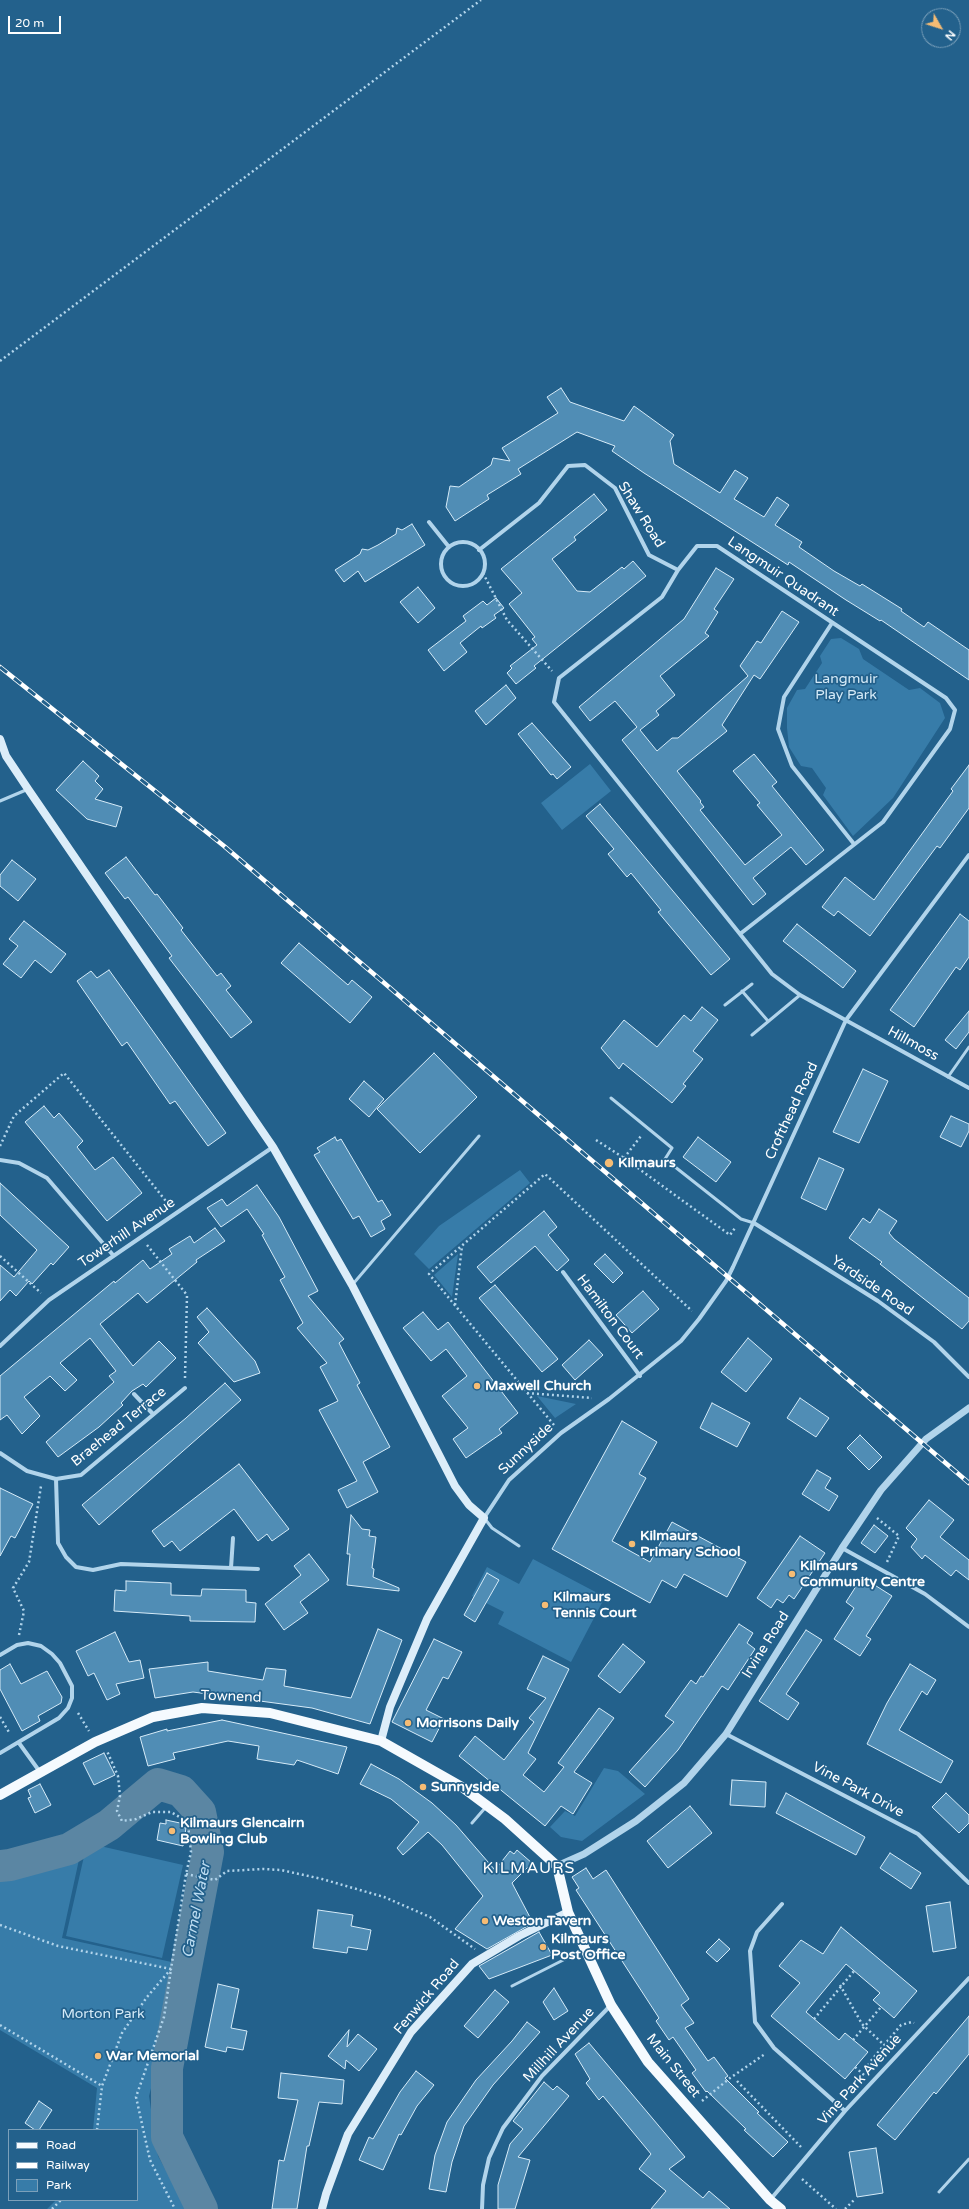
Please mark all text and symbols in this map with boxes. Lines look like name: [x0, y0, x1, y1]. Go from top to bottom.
scale bar: [10, 8, 63, 34]
north arrow: [921, 8, 961, 48]
text: 20 m: [15, 16, 44, 30]
text: N: [942, 28, 958, 43]
street label: Shaw Road: [614, 479, 668, 551]
street label: Langmuir Quadrant: [724, 534, 842, 620]
park label: Langmuir Play Park: [814, 671, 878, 704]
street label: Hillmoss: [885, 1023, 941, 1065]
street label: Crofthead Road: [762, 1060, 822, 1162]
place label: Kilmaurs: [618, 1155, 676, 1171]
marker: Kilmaurs: [603, 1157, 615, 1169]
street label: Towerhill Avenue: [75, 1194, 179, 1272]
street label: Yardside Road: [828, 1252, 916, 1320]
street label: Hamilton Court: [573, 1271, 647, 1363]
place label: Maxwell Church: [485, 1378, 592, 1394]
marker: Maxwell Church: [472, 1381, 482, 1391]
street label: Braehead Terrace: [68, 1384, 170, 1470]
street label: Sunnyside: [495, 1420, 557, 1478]
place label: Kilmaurs Primary School: [640, 1528, 741, 1560]
marker: Kilmaurs Primary School: [627, 1539, 637, 1549]
place label: Kilmaurs Community Centre: [800, 1558, 925, 1590]
marker: Kilmaurs Community Centre: [787, 1569, 797, 1579]
place label: Kilmaurs Tennis Court: [553, 1589, 637, 1622]
marker: Kilmaurs Tennis Court: [540, 1600, 550, 1610]
street label: Irvine Road: [739, 1609, 793, 1681]
street label: Townend: [200, 1688, 262, 1706]
place label: Morrisons Daily: [416, 1715, 519, 1731]
marker: Morrisons Daily: [403, 1718, 413, 1728]
street label: Vine Park Drive: [809, 1759, 907, 1821]
place label: Sunnyside: [431, 1779, 499, 1795]
marker: Sunnyside: [418, 1782, 428, 1792]
place label: Kilmaurs Glencairn Bowling Club: [180, 1815, 305, 1848]
marker: Kilmaurs Glencairn Bowling Club: [167, 1826, 177, 1836]
district label: KILMAURS: [483, 1859, 575, 1879]
water label: Carmel Water: [179, 1861, 215, 1959]
place label: Weston Tavern: [493, 1913, 591, 1929]
marker: Weston Tavern: [480, 1916, 490, 1926]
place label: Kilmaurs Post Office: [551, 1931, 626, 1964]
marker: Kilmaurs Post Office: [538, 1942, 548, 1952]
street label: Fenwick Road: [391, 1956, 463, 2038]
street label: Millhill Avenue: [520, 2004, 598, 2086]
park label: Morton Park: [61, 2006, 145, 2022]
street label: Main Street: [642, 2031, 704, 2101]
street label: Vine Park Avenue: [815, 2031, 905, 2129]
place label: War Memorial: [106, 2048, 199, 2064]
marker: War Memorial: [93, 2051, 103, 2061]
legend: [8, 2129, 138, 2201]
text: Road: [46, 2138, 76, 2152]
text: Railway: [46, 2158, 90, 2172]
text: Park: [46, 2178, 72, 2192]

